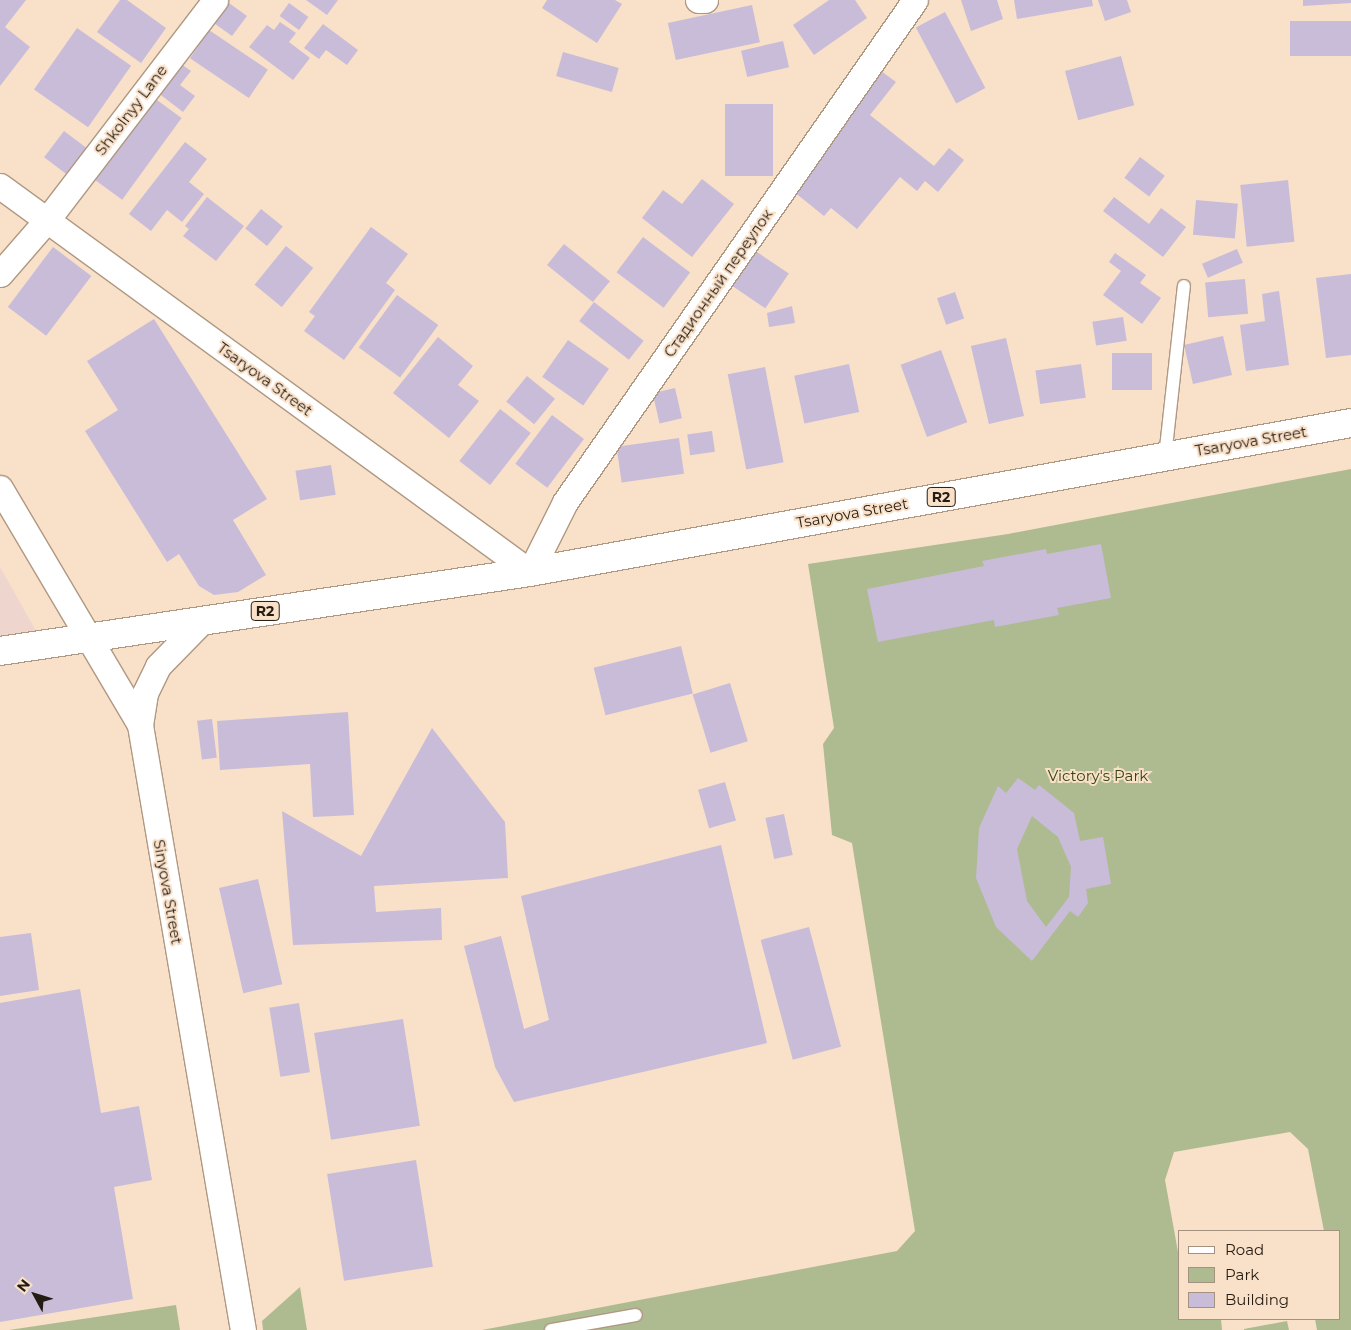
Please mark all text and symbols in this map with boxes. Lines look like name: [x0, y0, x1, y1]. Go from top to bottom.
street label: Shkolnyy Lane: [91, 61, 171, 159]
street label: Стадионный переулок: [660, 205, 776, 361]
street label: Tsaryova Street: [214, 338, 316, 420]
street label: Tsaryova Street: [1194, 422, 1308, 460]
road number: R2: [926, 486, 956, 508]
street label: Tsaryova Street: [795, 494, 909, 532]
road number: R2: [250, 600, 280, 622]
park label: Victory's Park: [1048, 767, 1148, 785]
street label: Sinyova Street: [150, 838, 186, 946]
legend: [1178, 1230, 1341, 1320]
text: Road: [1225, 1240, 1264, 1259]
text: Park: [1225, 1265, 1259, 1284]
north arrow: [10, 1270, 60, 1320]
text: N: [13, 1276, 34, 1296]
text: Building: [1225, 1290, 1289, 1309]

